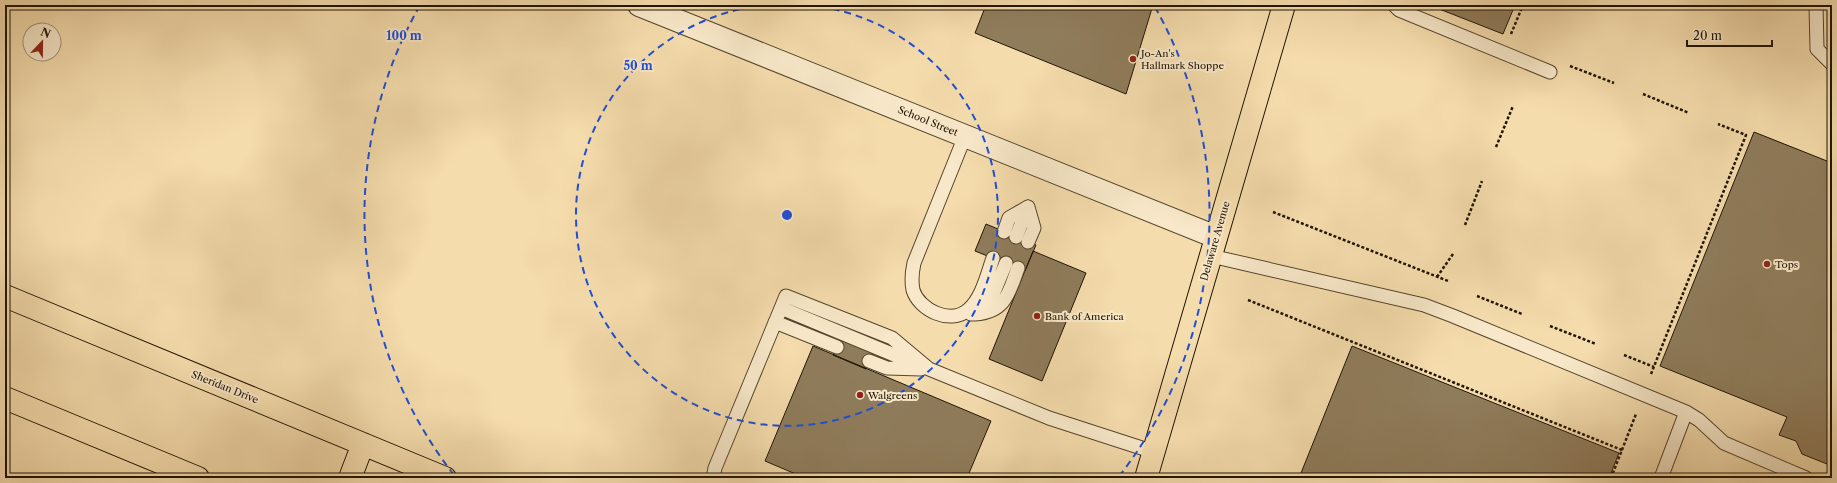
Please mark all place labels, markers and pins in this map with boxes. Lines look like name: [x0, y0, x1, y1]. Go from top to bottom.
place label: Jo-An's Hallmark Shoppe: [1139, 47, 1224, 72]
marker: Jo-An's Hallmark Shoppe: [1128, 54, 1138, 64]
centre of rings: [780, 208, 794, 222]
place label: Tops: [1775, 258, 1798, 271]
marker: Tops: [1762, 259, 1772, 269]
place label: Bank of America: [1045, 310, 1125, 323]
marker: Bank of America: [1032, 311, 1042, 321]
place label: Walgreens: [867, 389, 917, 402]
marker: Walgreens: [855, 390, 865, 400]

